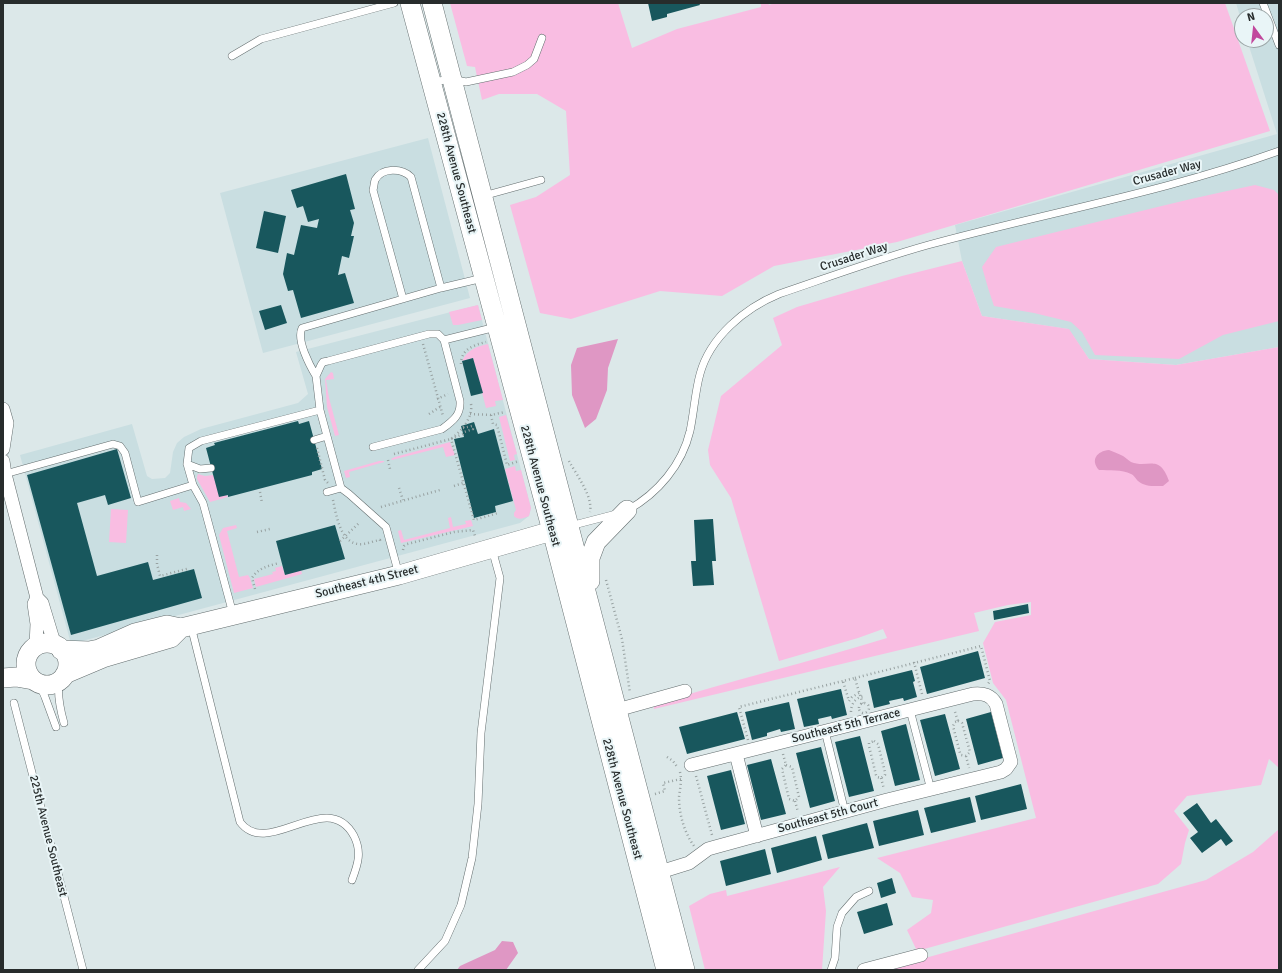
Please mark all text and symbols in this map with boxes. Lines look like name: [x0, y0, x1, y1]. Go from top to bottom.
north arrow: [1234, 8, 1274, 48]
text: N: [1246, 10, 1256, 24]
street label: 228th Avenue Southeast: [433, 111, 479, 235]
street label: Crusader Way: [1131, 157, 1203, 189]
street label: Crusader Way: [818, 239, 890, 275]
street label: 228th Avenue Southeast: [517, 424, 563, 548]
street label: Southeast 4th Street: [314, 562, 420, 602]
street label: Southeast 5th Terrace: [790, 706, 902, 746]
street label: 228th Avenue Southeast: [599, 737, 645, 861]
street label: 225th Avenue Southeast: [26, 774, 70, 898]
street label: Southeast 5th Court: [776, 796, 880, 836]

